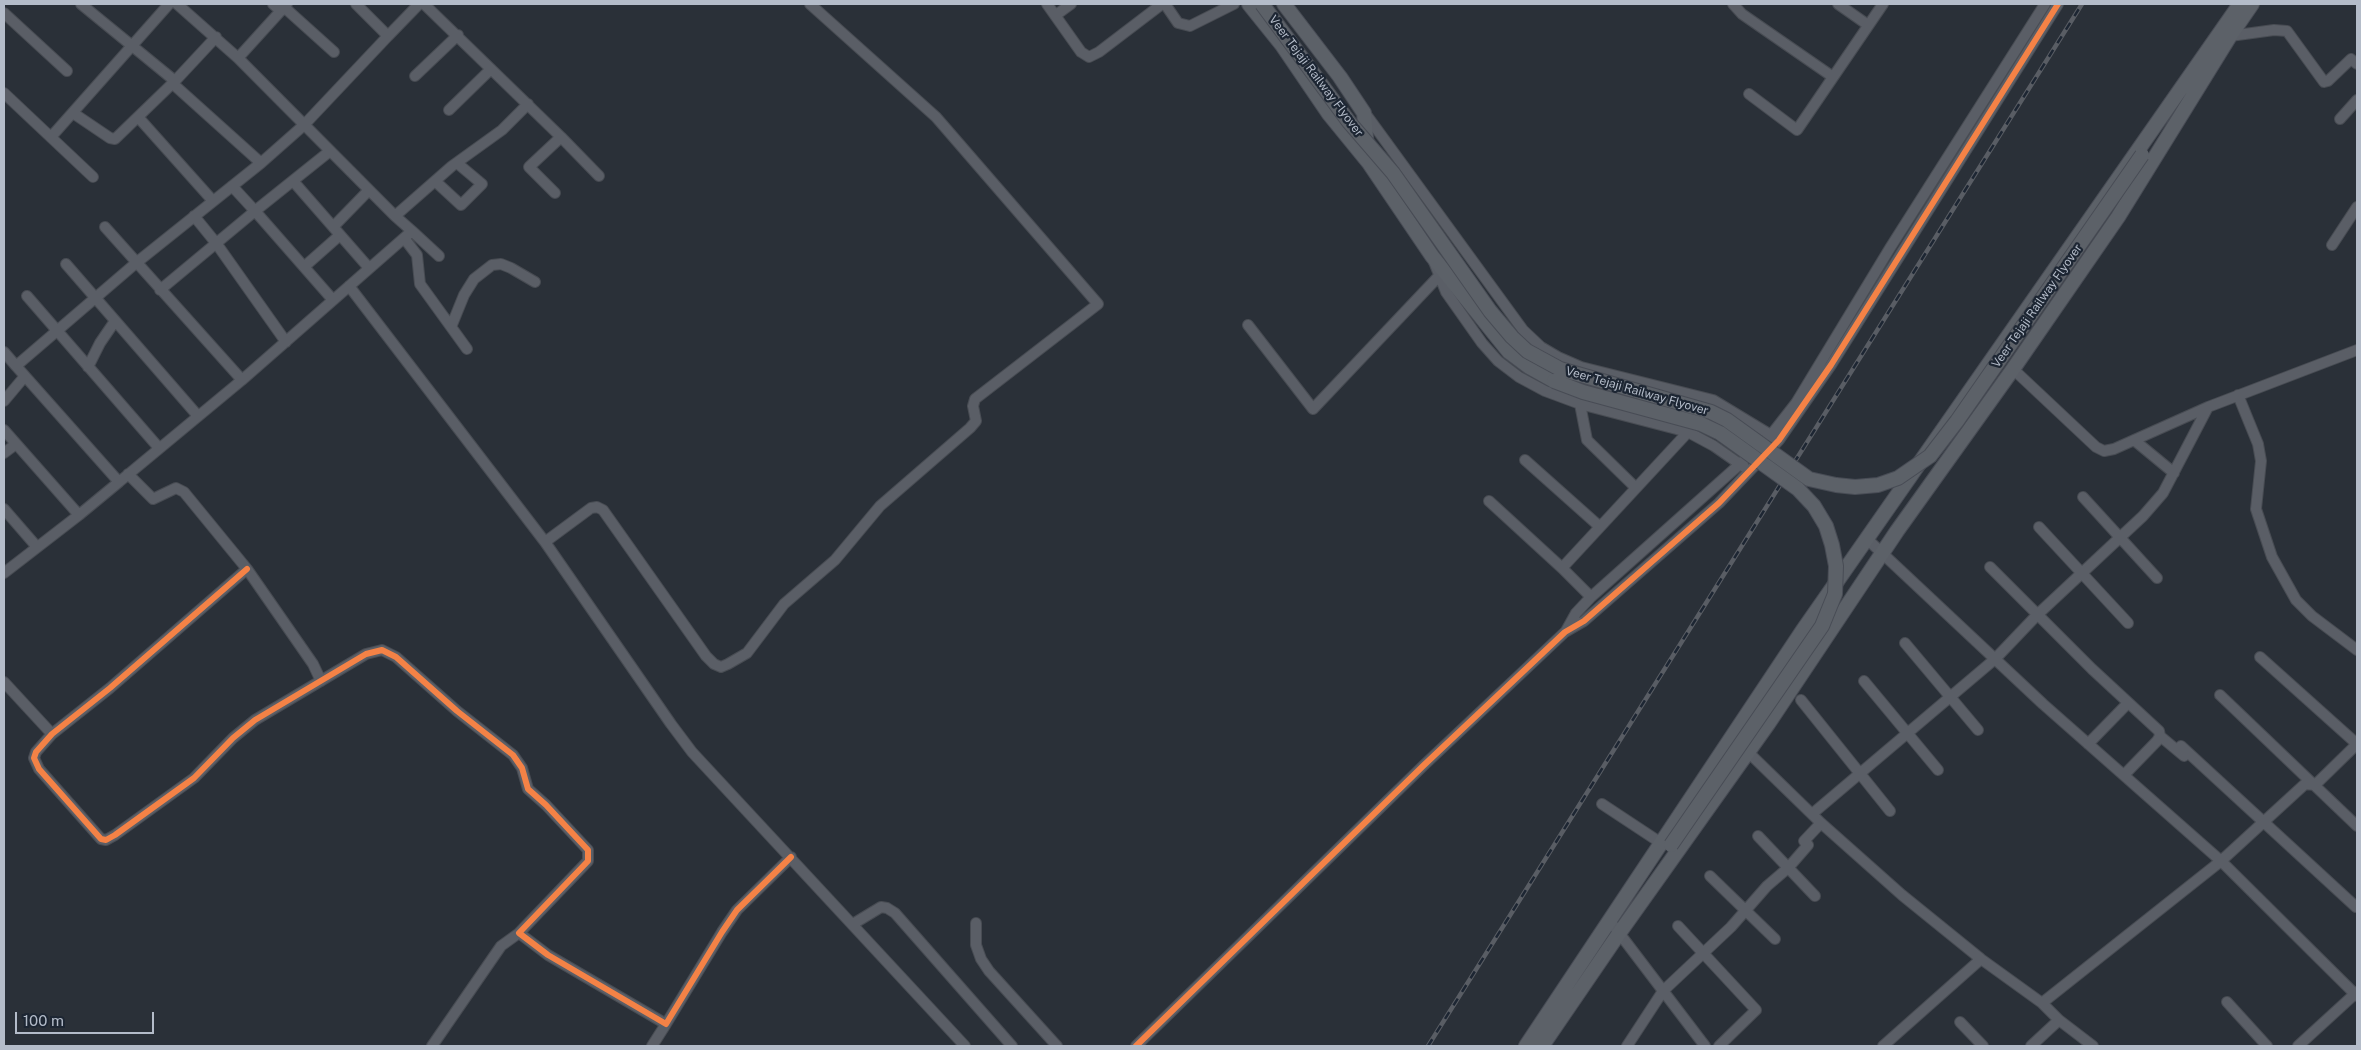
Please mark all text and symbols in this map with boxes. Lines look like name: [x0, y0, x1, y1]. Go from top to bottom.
street label: Veer Tejaji Railway Flyover: [1266, 13, 1366, 139]
street label: Veer Tejaji Railway Flyover: [1989, 241, 2085, 371]
street label: Veer Tejaji Railway Flyover: [1564, 364, 1710, 418]
scale bar: [18, 1002, 156, 1034]
text: 100 m: [23, 1012, 64, 1029]

